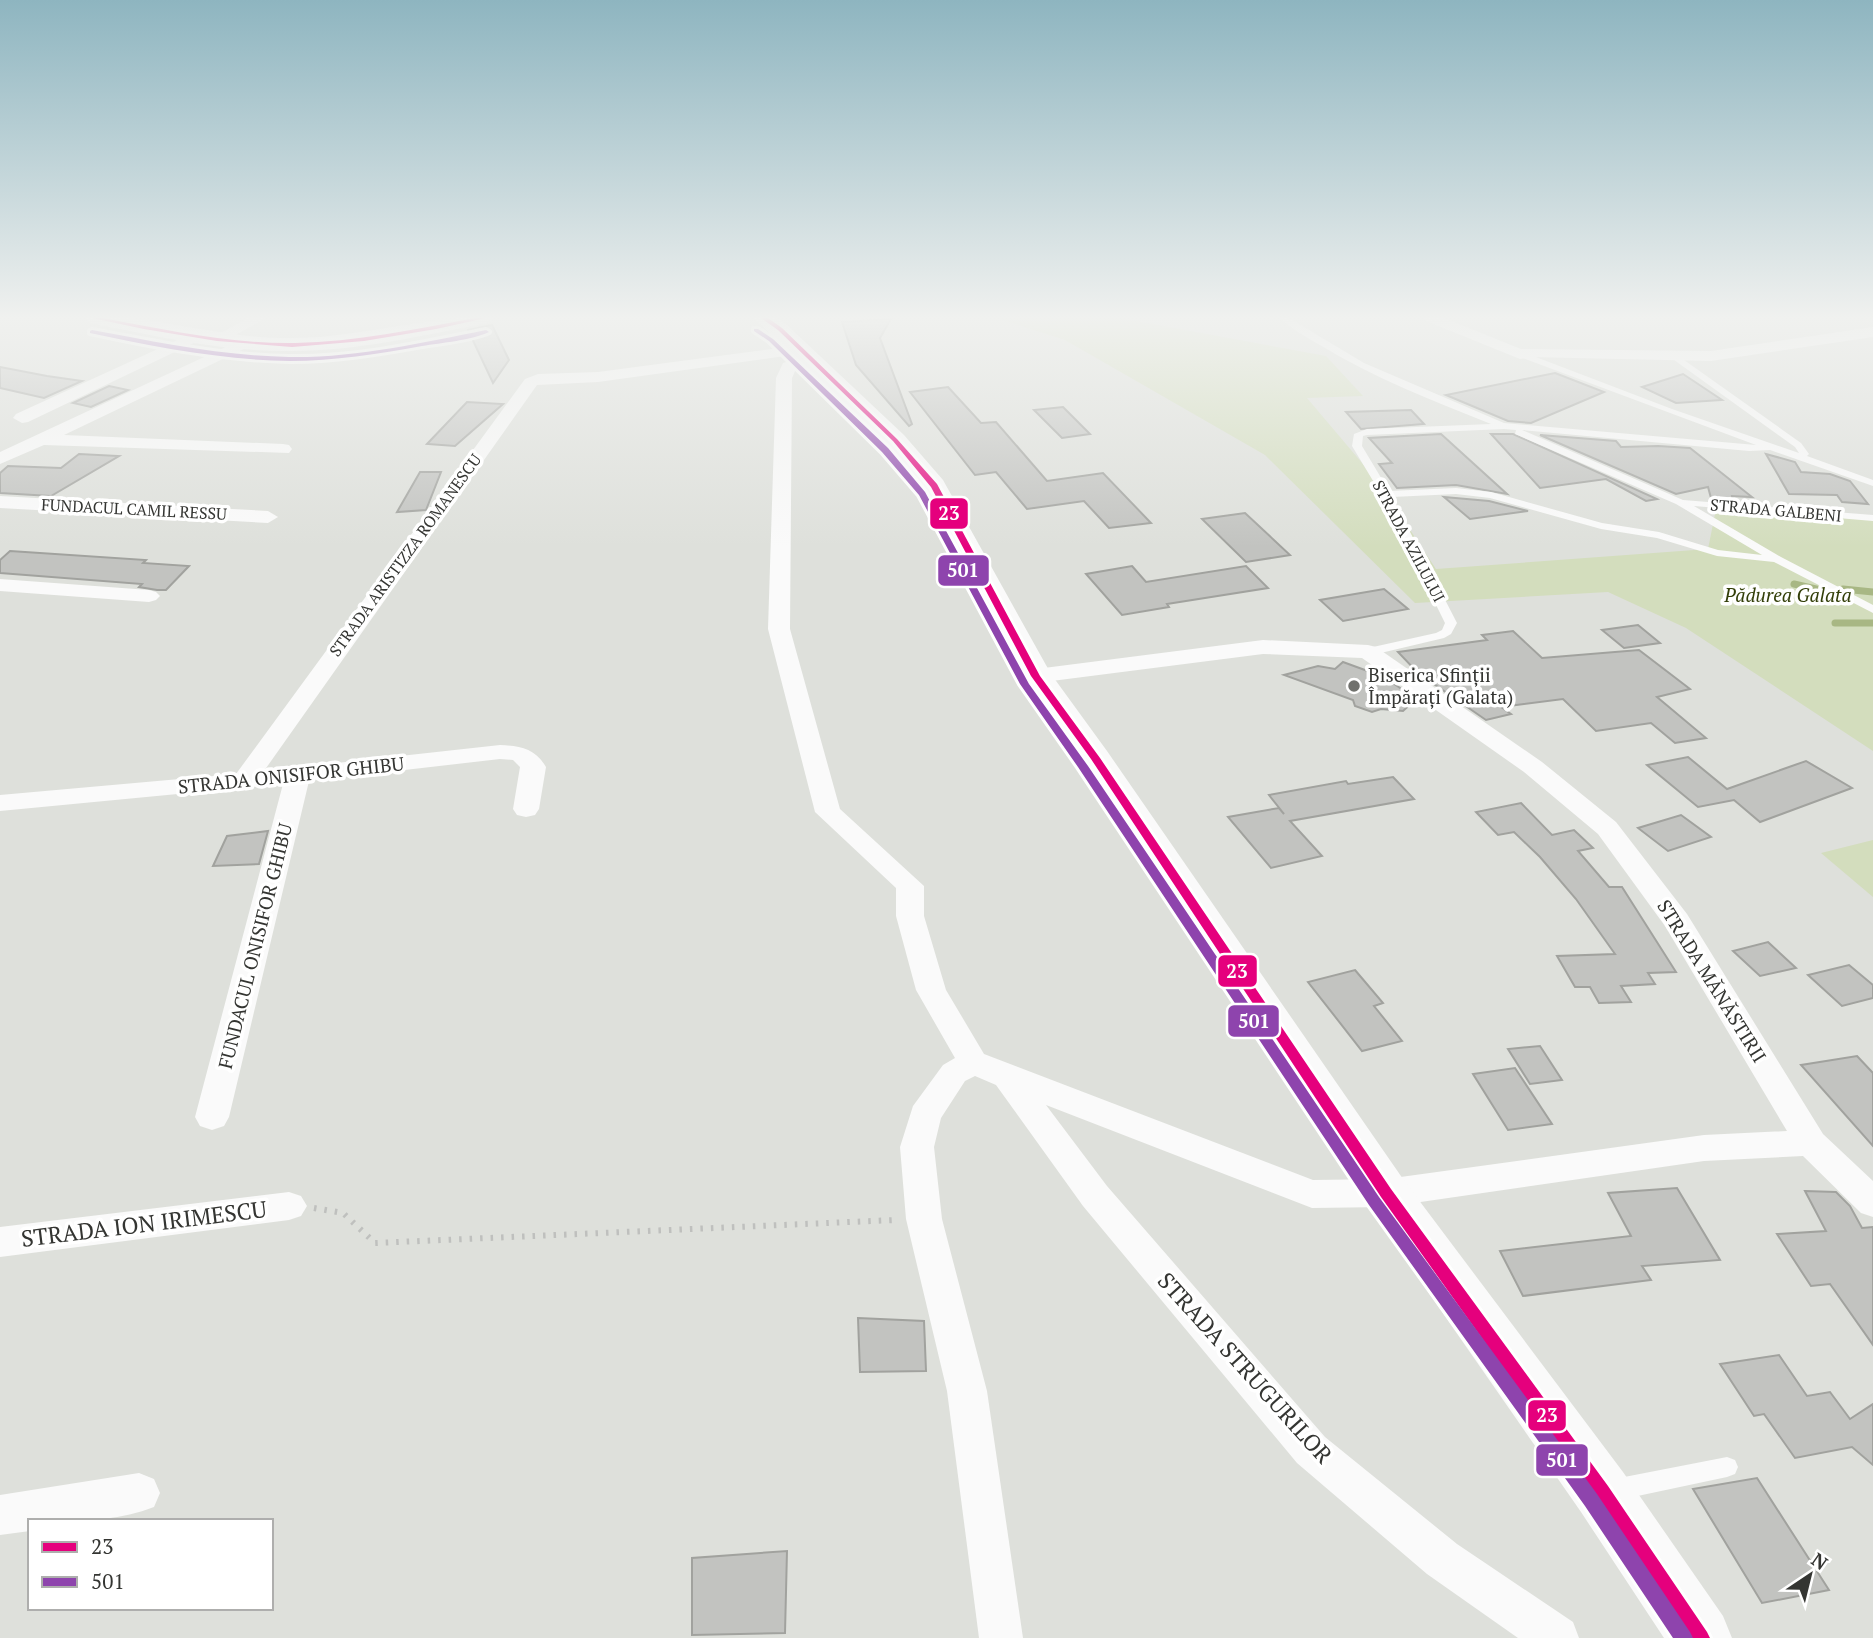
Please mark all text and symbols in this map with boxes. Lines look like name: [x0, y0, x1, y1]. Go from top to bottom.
street label: STRADA ARISTIZZA ROMANESCU: [324, 449, 486, 661]
street label: STRADA AZILULUI: [1368, 476, 1450, 606]
street label: FUNDACUL CAMIL RESSU: [41, 493, 228, 525]
street label: STRADA GALBENI: [1709, 493, 1843, 527]
line badge: 23: [929, 497, 969, 530]
text: 23: [938, 500, 960, 525]
line badge: 501: [937, 554, 990, 587]
text: 501: [947, 557, 979, 582]
park label: Pădurea Galata: [1723, 582, 1852, 607]
place label: Biserica Sfinții Împărați (Galata): [1368, 662, 1513, 709]
marker: Biserica Sfinții Împărați (Galata): [1346, 678, 1362, 694]
street label: STRADA ONISIFOR GHIBU: [177, 750, 406, 799]
street label: FUNDACUL ONISIFOR GHIBU: [212, 820, 297, 1071]
street label: STRADA MĂNĂSTIRII: [1652, 895, 1773, 1067]
line badge: 23: [1217, 954, 1258, 988]
text: 23: [1226, 958, 1248, 983]
line badge: 501: [1227, 1004, 1280, 1038]
text: 501: [1238, 1008, 1270, 1033]
street label: STRADA ION IRIMESCU: [19, 1193, 269, 1254]
street label: STRADA STRUGURILOR: [1151, 1265, 1340, 1470]
line badge: 23: [1527, 1399, 1567, 1432]
text: 23: [1536, 1402, 1558, 1427]
line badge: 501: [1535, 1443, 1589, 1477]
text: 501: [1546, 1447, 1578, 1472]
legend: [28, 1519, 273, 1610]
text: 23: [91, 1532, 113, 1560]
north arrow: [1775, 1540, 1845, 1610]
text: N: [1807, 1546, 1834, 1575]
text: 501: [91, 1567, 125, 1595]

